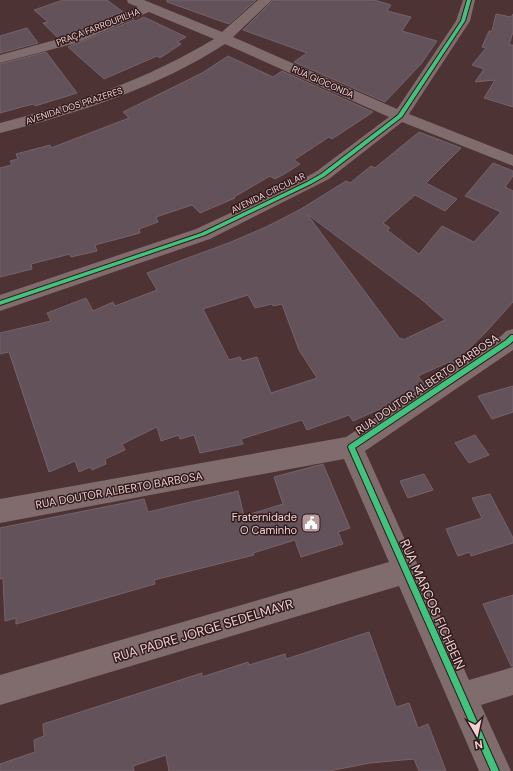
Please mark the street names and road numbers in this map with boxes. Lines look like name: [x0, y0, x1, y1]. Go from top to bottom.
street label: PRAÇA FARROUPILHA: [54, 5, 142, 49]
street label: RUA GIOCONDA: [290, 63, 356, 101]
street label: AVENIDA DOS PRAZERES: [24, 85, 124, 127]
street label: AVENIDA CIRCULAR: [229, 170, 307, 216]
street label: RUA DOUTOR ALBERTO BARBOSA: [353, 331, 501, 437]
street label: RUA DOUTOR ALBERTO BARBOSA: [34, 468, 204, 512]
street label: RUA MARCOS FICHBEIN: [396, 536, 469, 672]
street label: RUA PADRE JORGE SEDELMAYR: [111, 595, 295, 666]

